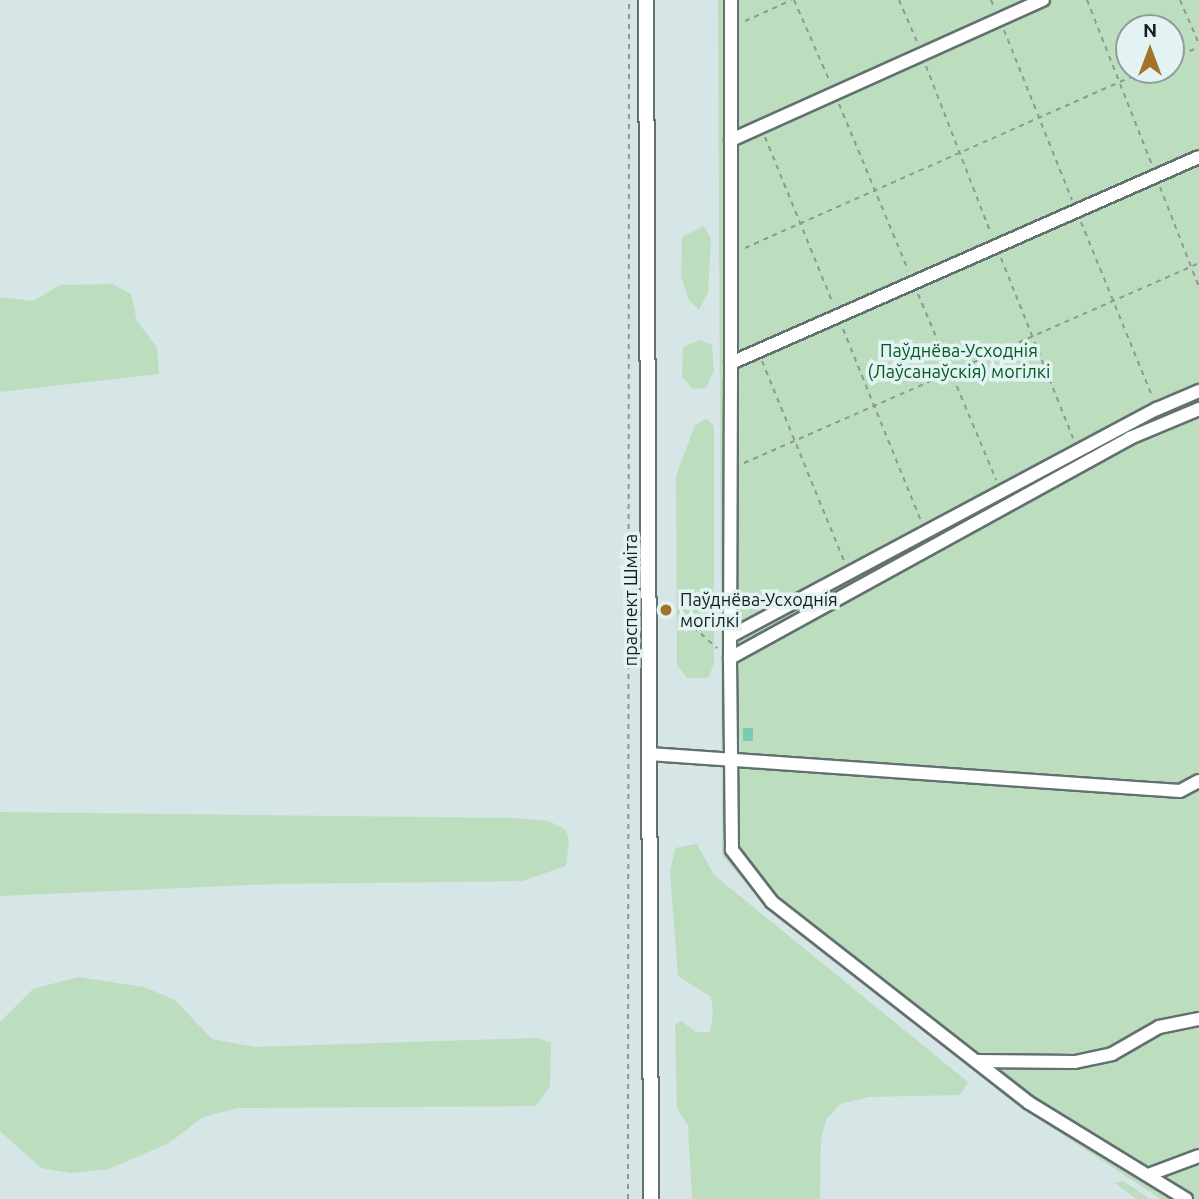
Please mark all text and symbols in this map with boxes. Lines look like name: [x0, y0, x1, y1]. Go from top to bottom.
north arrow: [1115, 14, 1185, 84]
text: N: [1143, 19, 1157, 41]
park label: Паўднёва-Усходнія (Лаўсанаўскія) могілкі: [868, 340, 1050, 382]
street label: праспект Шміта: [619, 534, 641, 666]
place label: Паўднёва-Усходнія могілкі: [680, 589, 838, 632]
marker: Паўднёва-Усходнія могілкі: [658, 602, 674, 618]

